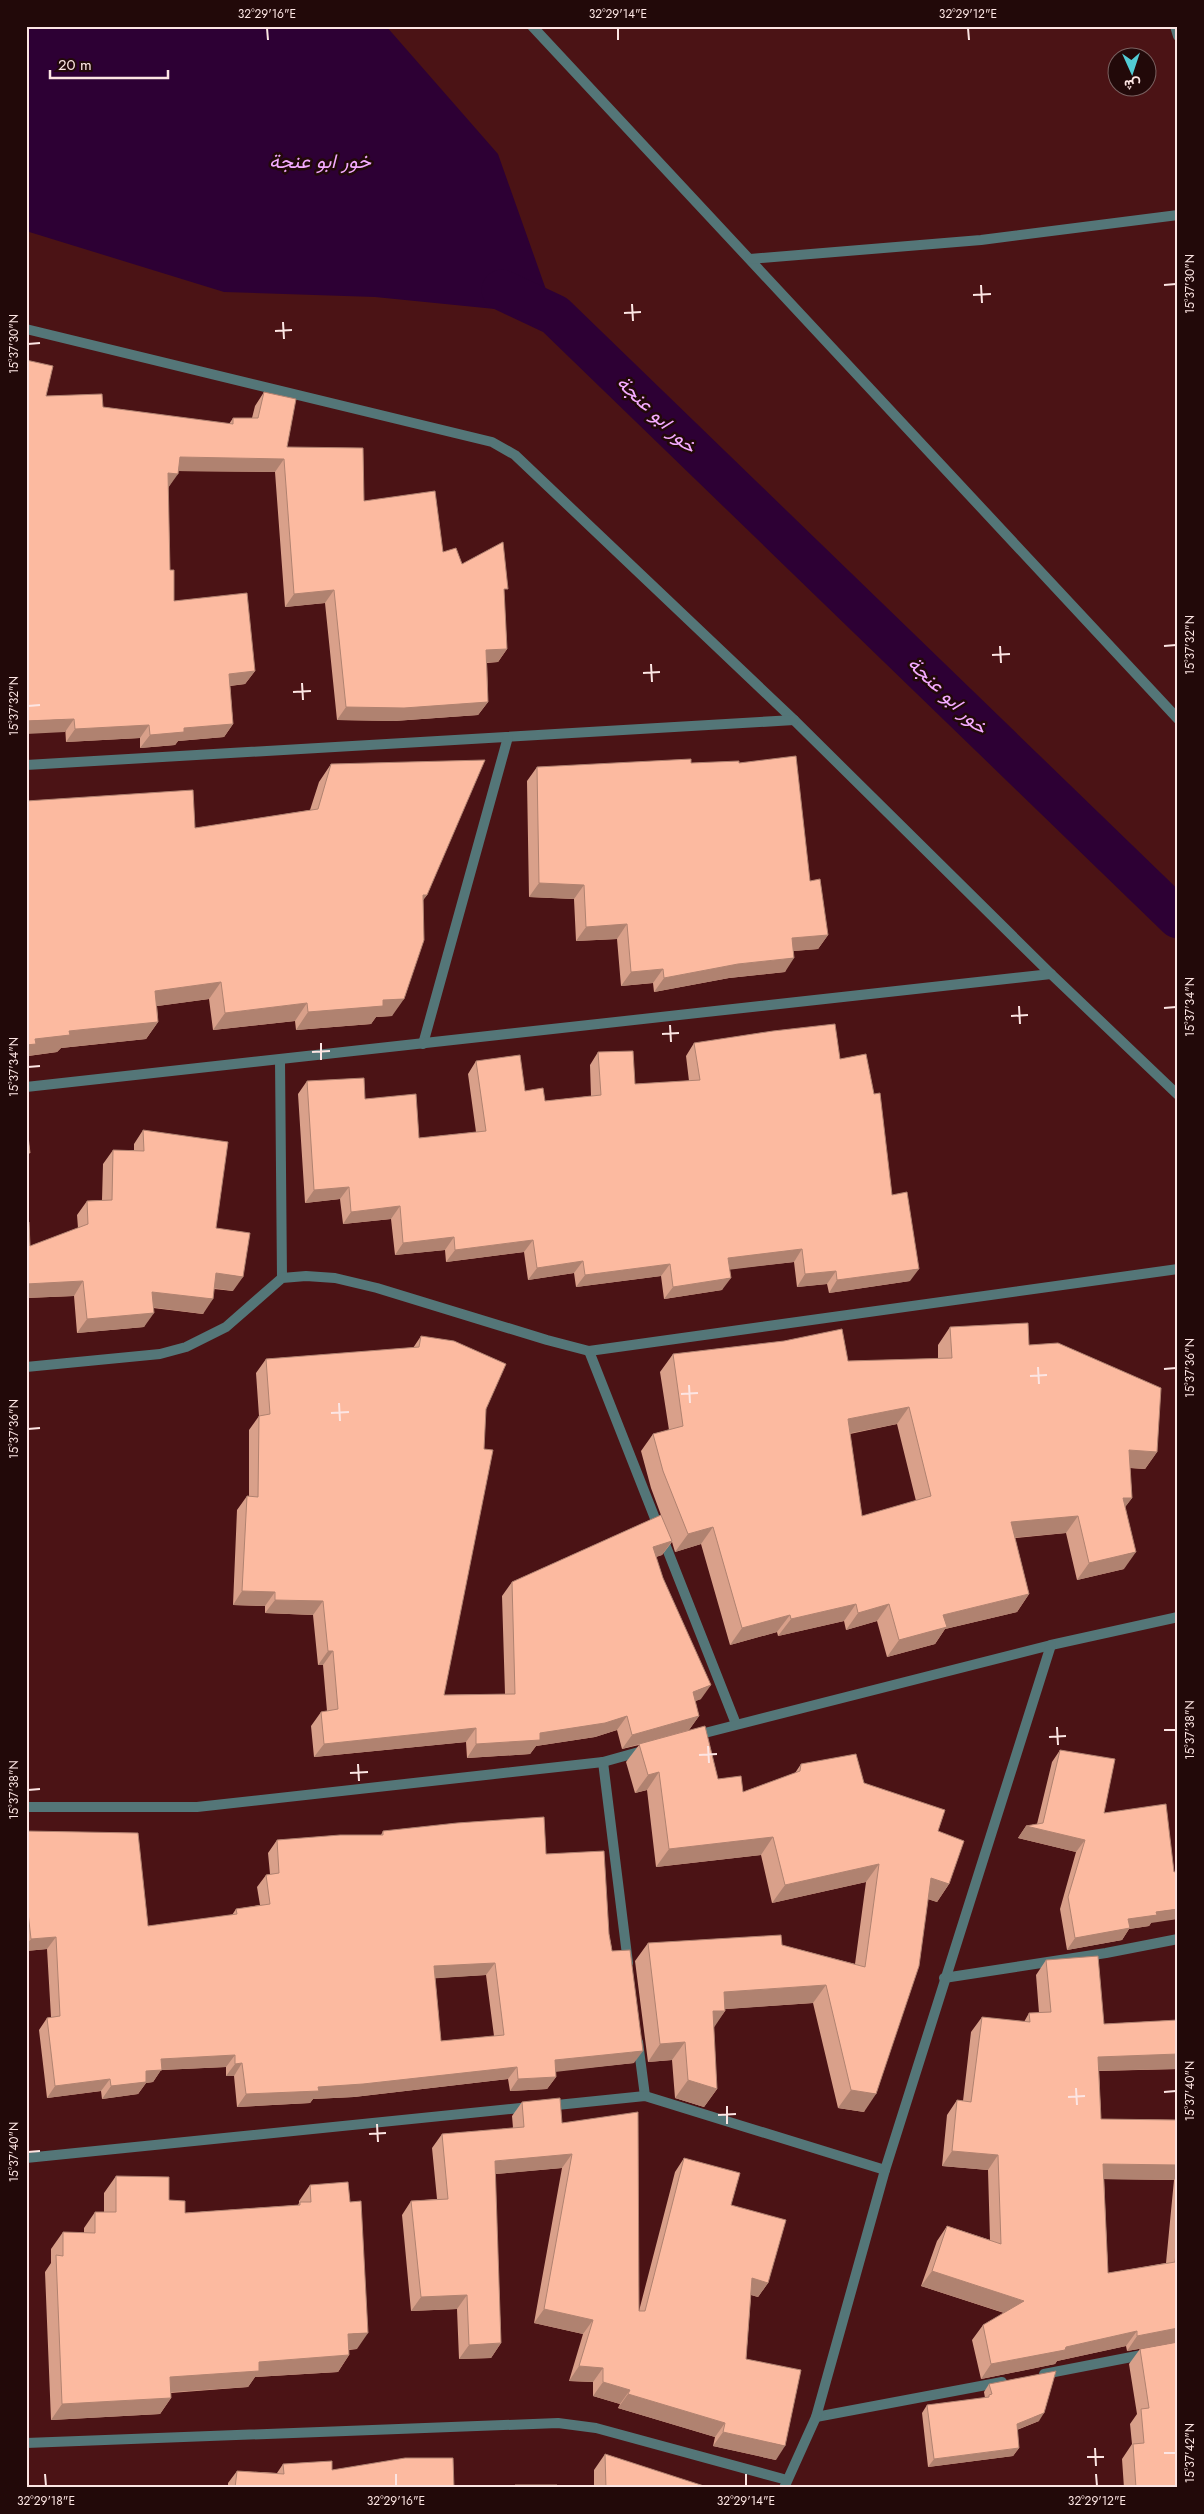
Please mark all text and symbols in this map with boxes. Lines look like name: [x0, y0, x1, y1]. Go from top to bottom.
text: 32°29'16"E: [238, 5, 296, 23]
text: 32°29'14"E: [589, 5, 647, 23]
text: 32°29'12"E: [939, 5, 997, 23]
scale bar: [50, 48, 168, 80]
north arrow: [1106, 48, 1156, 98]
text: 20 m: [58, 54, 92, 76]
text: ش: [1124, 75, 1142, 95]
water label: خور ابو عنجة: [269, 147, 371, 176]
text: 15°37'30"N: [1181, 254, 1199, 314]
text: 15°37'30"N: [5, 314, 23, 374]
water label: خور ابو عنجة: [610, 369, 704, 461]
text: 15°37'32"N: [1181, 615, 1199, 675]
water label: خور ابو عنجة: [901, 650, 995, 742]
text: 15°37'32"N: [5, 676, 23, 736]
text: 15°37'34"N: [1181, 977, 1199, 1037]
text: 15°37'34"N: [5, 1037, 23, 1097]
text: 15°37'36"N: [1181, 1338, 1199, 1398]
text: 15°37'36"N: [5, 1399, 23, 1459]
text: 15°37'38"N: [1181, 1700, 1199, 1760]
text: 15°37'38"N: [5, 1760, 23, 1820]
text: 15°37'40"N: [1181, 2061, 1199, 2121]
text: 15°37'40"N: [5, 2122, 23, 2182]
text: 15°37'42"N: [1181, 2423, 1199, 2483]
text: 32°29'18"E: [17, 2492, 75, 2510]
text: 32°29'16"E: [367, 2492, 425, 2510]
text: 32°29'14"E: [717, 2492, 775, 2510]
text: 32°29'12"E: [1068, 2492, 1126, 2510]

